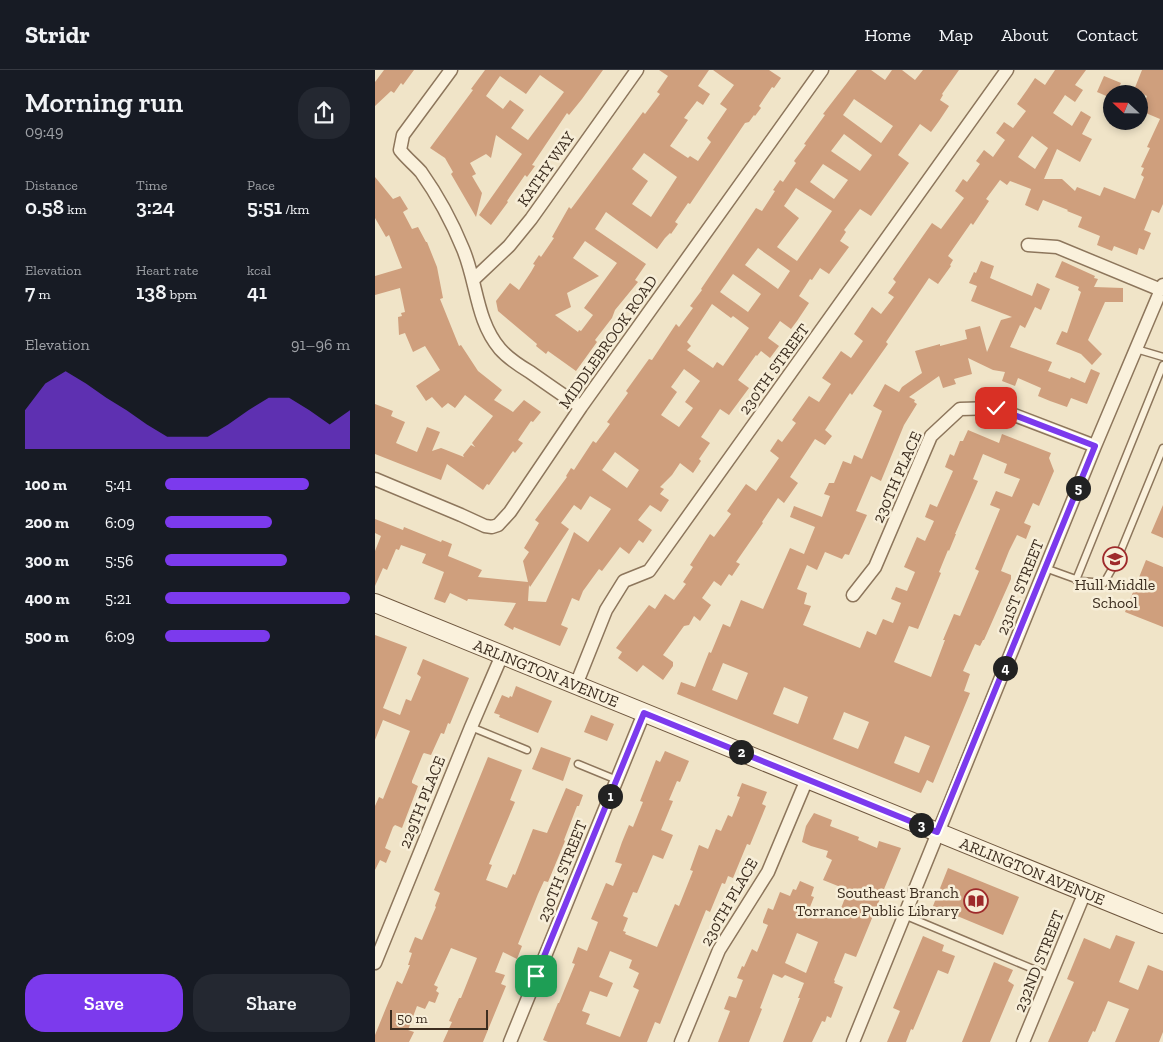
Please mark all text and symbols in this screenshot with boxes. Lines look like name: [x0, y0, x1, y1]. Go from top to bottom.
text: Stridr: [25, 20, 90, 49]
text: Home: [864, 24, 911, 46]
text: Map: [939, 24, 973, 46]
text: About: [1001, 24, 1048, 46]
text: Contact: [1076, 24, 1138, 46]
north arrow: [1103, 85, 1147, 130]
map controls: [1103, 85, 1148, 130]
text: Morning run: [25, 86, 183, 119]
button: share: [298, 87, 350, 139]
text: 09:49: [25, 122, 63, 141]
street label: KATHY WAY: [513, 128, 579, 210]
text: Distance: [25, 177, 78, 194]
text: Time: [136, 177, 167, 194]
text: Pace: [247, 177, 275, 194]
text: 0.58: [25, 194, 64, 219]
text: 3:24: [136, 194, 175, 219]
text: 5:51: [247, 194, 282, 219]
text: km: [64, 201, 87, 218]
text: /km: [282, 201, 309, 218]
text: Elevation: [25, 262, 82, 279]
text: Heart rate: [136, 262, 198, 279]
text: kcal: [247, 262, 271, 279]
street label: MIDDLEBROOK ROAD: [555, 272, 661, 412]
text: 7: [25, 279, 35, 304]
text: 138: [136, 279, 167, 304]
text: 41: [247, 279, 267, 304]
text: m: [35, 286, 50, 303]
text: bpm: [167, 286, 197, 303]
street label: 230TH STREET: [735, 320, 813, 418]
text: Elevation: [25, 335, 90, 354]
text: 91–96 m: [291, 335, 350, 354]
pin: [975, 387, 1017, 429]
icon: check: [982, 394, 1010, 422]
street label: 230TH PLACE: [868, 428, 926, 526]
text: 100 m: [25, 475, 67, 494]
text: 5:41: [105, 475, 132, 494]
pin: 5: [1065, 476, 1091, 500]
text: 5: [1075, 480, 1082, 497]
text: 200 m: [25, 513, 69, 532]
text: 6:09: [105, 513, 135, 532]
street label: 231ST STREET: [992, 537, 1048, 637]
school or university icon: Hull Middle School: [1102, 546, 1128, 572]
text: 300 m: [25, 551, 69, 570]
text: 5:56: [105, 551, 133, 570]
place label: Hull Middle School: [1075, 575, 1155, 612]
text: 400 m: [25, 589, 70, 608]
text: 5:21: [105, 589, 131, 608]
text: 500 m: [25, 627, 69, 646]
text: 6:09: [105, 627, 135, 646]
street label: ARLINGTON AVENUE: [471, 635, 622, 711]
pin: 4: [993, 656, 1017, 680]
text: 4: [1002, 660, 1009, 677]
pin: 2: [729, 740, 753, 764]
text: 2: [738, 744, 745, 761]
street label: 229TH PLACE: [395, 753, 449, 851]
pin: 1: [597, 784, 623, 808]
text: 1: [608, 788, 613, 805]
pin: 3: [909, 812, 933, 838]
street label: 230TH STREET: [533, 817, 591, 925]
text: 3: [918, 817, 925, 834]
street label: ARLINGTON AVENUE: [957, 833, 1108, 909]
street label: 230TH PLACE: [696, 855, 762, 949]
place label: Southeast Branch Torrance Public Library: [795, 883, 960, 920]
library icon: Southeast Branch Torrance Public Library: [963, 888, 989, 914]
street label: 232ND STREET: [1010, 907, 1068, 1015]
pin: [515, 955, 557, 997]
icon: arrive: [522, 962, 550, 990]
button: Save: [25, 974, 183, 1032]
button: Share: [193, 974, 350, 1032]
scale bar: [390, 1007, 487, 1030]
text: 50 m: [397, 1010, 428, 1027]

